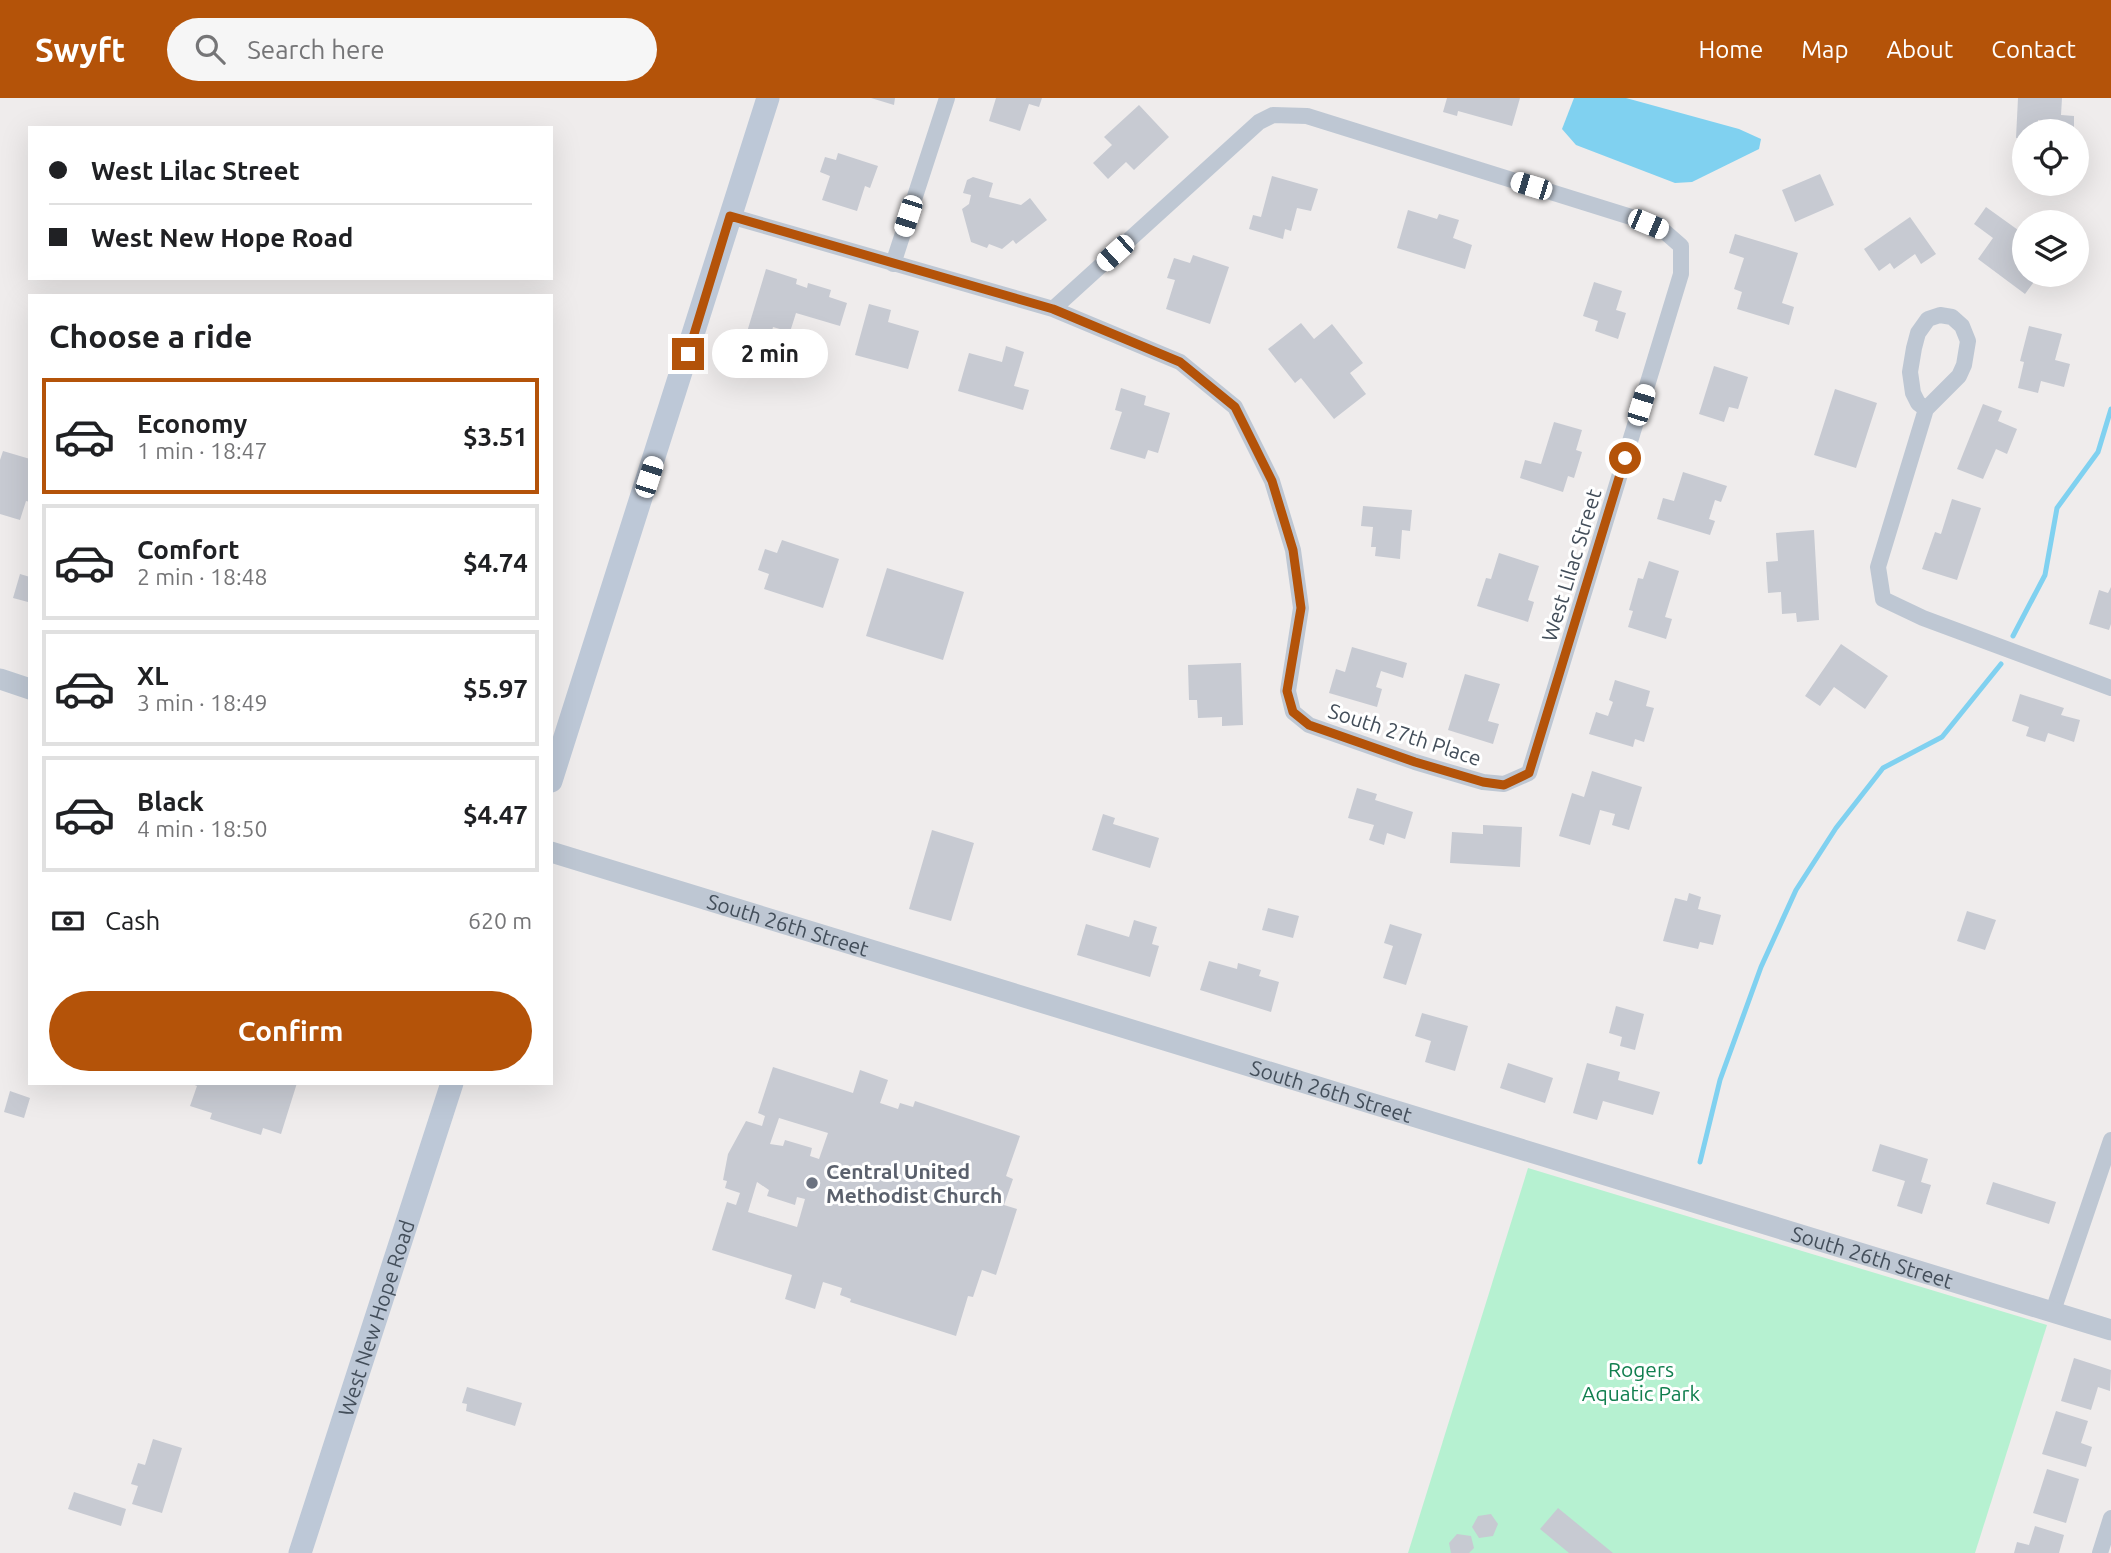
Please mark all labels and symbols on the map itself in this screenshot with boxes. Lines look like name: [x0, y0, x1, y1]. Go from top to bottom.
car: [1508, 170, 1555, 202]
car: [892, 193, 925, 239]
car: [1625, 206, 1672, 242]
car: [1093, 231, 1138, 275]
callout: 2 min: [712, 330, 828, 378]
route end: [672, 338, 704, 370]
car: [1625, 382, 1658, 428]
route start: [1609, 442, 1641, 474]
car: [633, 454, 666, 500]
street label: West Lilac Street: [1536, 486, 1606, 644]
street label: South 27th Place: [1326, 698, 1484, 770]
street label: South 26th Street: [704, 889, 872, 961]
street label: South 26th Street: [1247, 1055, 1415, 1127]
place label: Central United Methodist Church: [826, 1159, 1002, 1207]
marker: Central United Methodist Church: [804, 1175, 820, 1191]
street label: West New Hope Road: [333, 1217, 419, 1419]
street label: South 26th Street: [1789, 1221, 1956, 1293]
park label: Rogers Aquatic Park: [1582, 1357, 1701, 1405]

